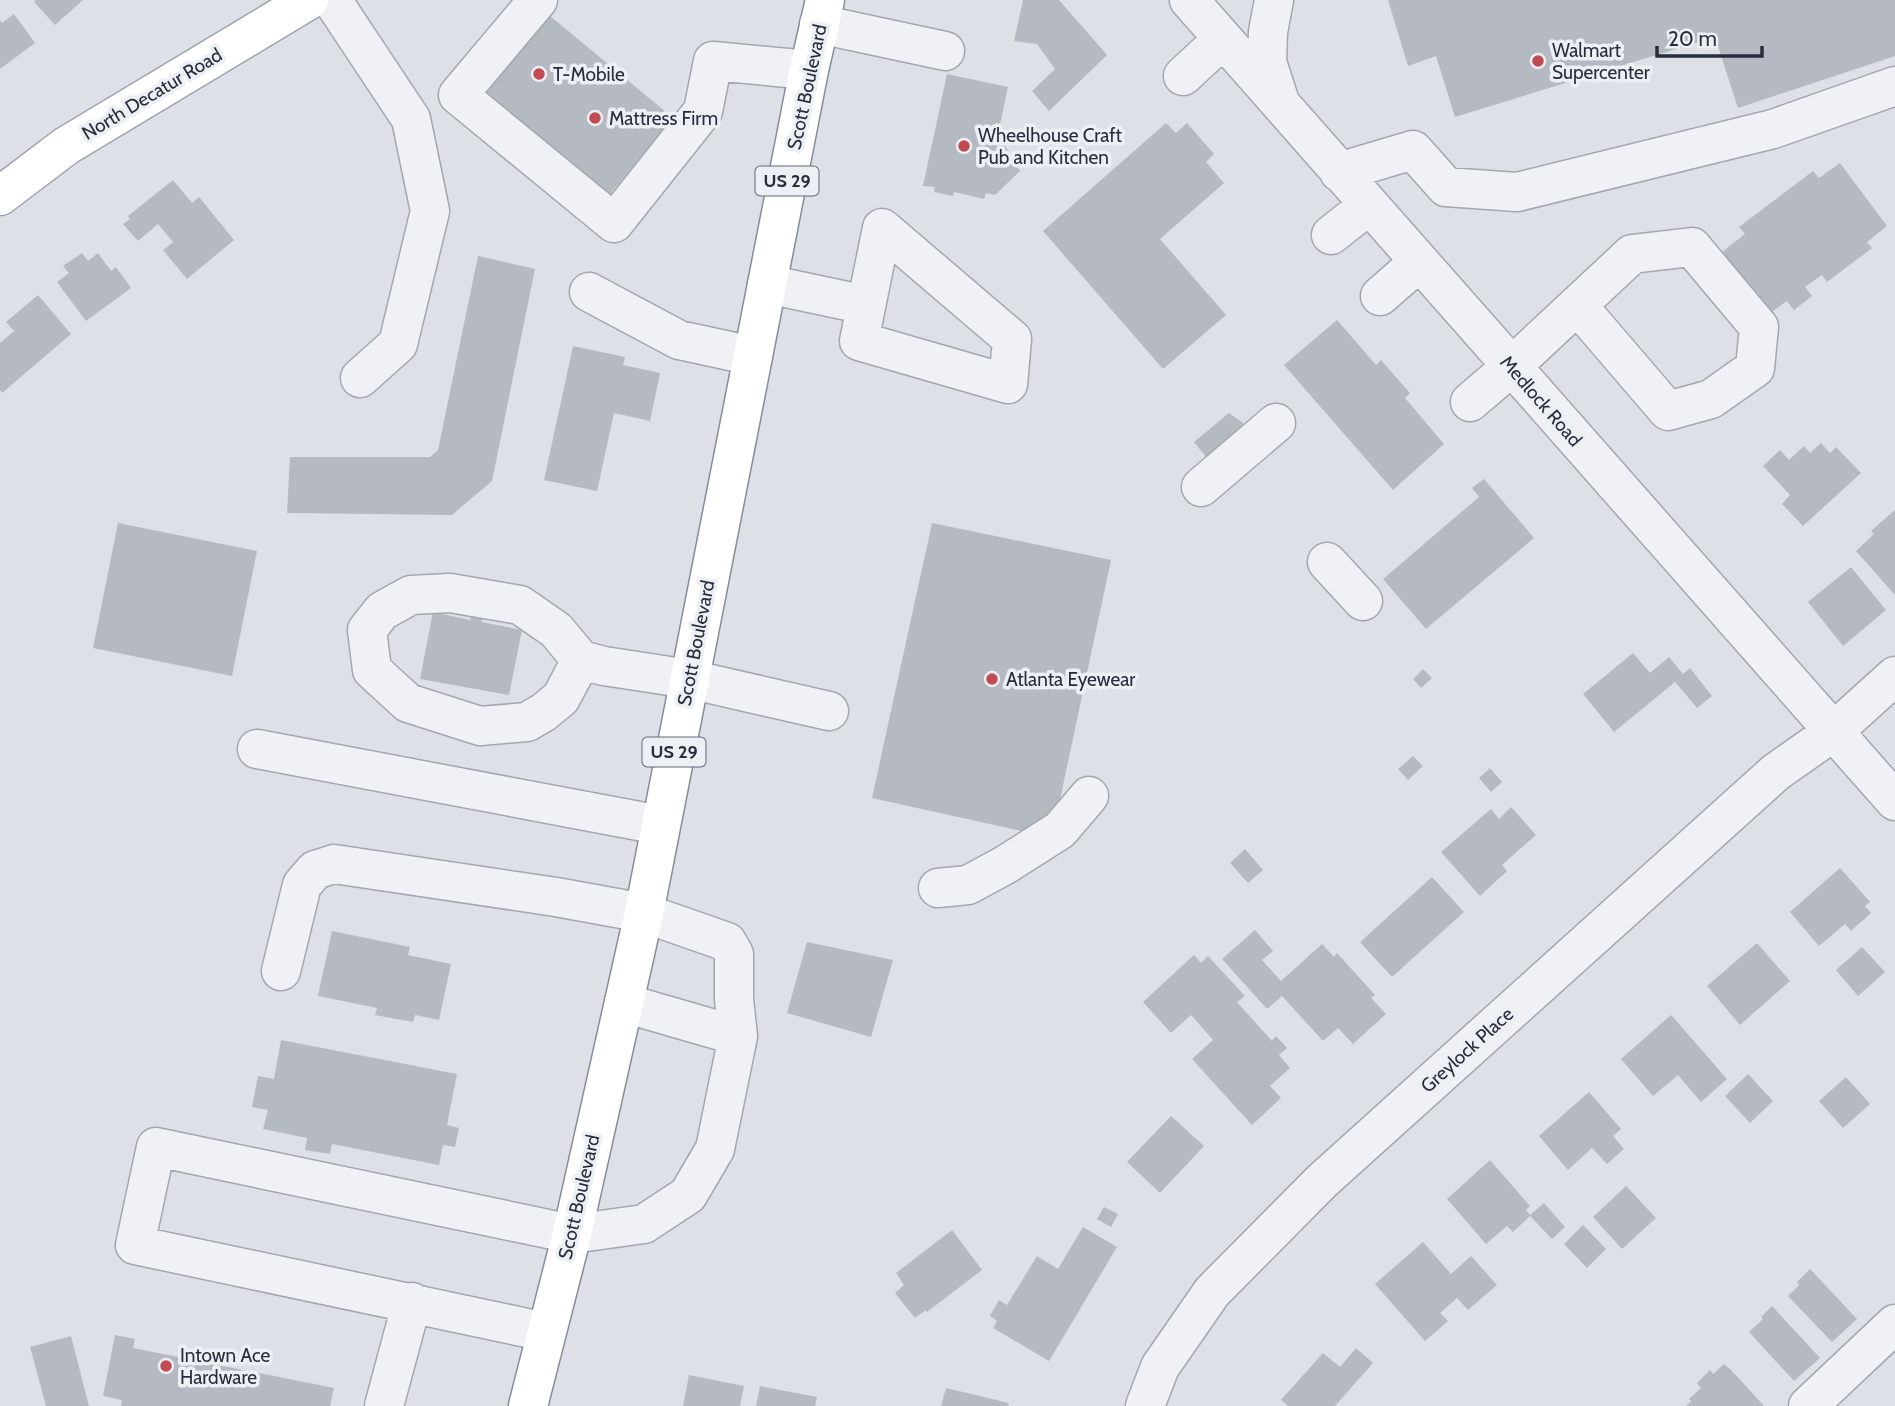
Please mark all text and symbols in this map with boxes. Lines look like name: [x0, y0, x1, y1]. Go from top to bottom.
scale bar: [1657, 14, 1762, 58]
street label: Scott Boulevard: [783, 22, 831, 152]
text: 20 m: [1668, 26, 1717, 51]
place label: Walmart Supercenter: [1552, 39, 1650, 84]
street label: North Decatur Road: [78, 43, 226, 145]
marker: Walmart Supercenter: [1530, 53, 1546, 69]
place label: T-Mobile: [553, 63, 625, 86]
marker: T-Mobile: [531, 66, 547, 82]
place label: Mattress Firm: [609, 107, 718, 130]
marker: Mattress Firm: [587, 110, 603, 126]
place label: Wheelhouse Craft Pub and Kitchen: [978, 124, 1123, 169]
marker: Wheelhouse Craft Pub and Kitchen: [956, 138, 972, 154]
road number: US 29: [756, 166, 818, 196]
street label: Medlock Road: [1495, 351, 1587, 451]
street label: Scott Boulevard: [673, 578, 719, 708]
place label: Atlanta Eyewear: [1006, 668, 1135, 691]
marker: Atlanta Eyewear: [984, 671, 1000, 687]
road number: US 29: [642, 738, 706, 766]
street label: Greylock Place: [1416, 1002, 1518, 1098]
street label: Scott Boulevard: [553, 1132, 605, 1262]
place label: Intown Ace Hardware: [180, 1344, 270, 1389]
marker: Intown Ace Hardware: [158, 1358, 174, 1374]

